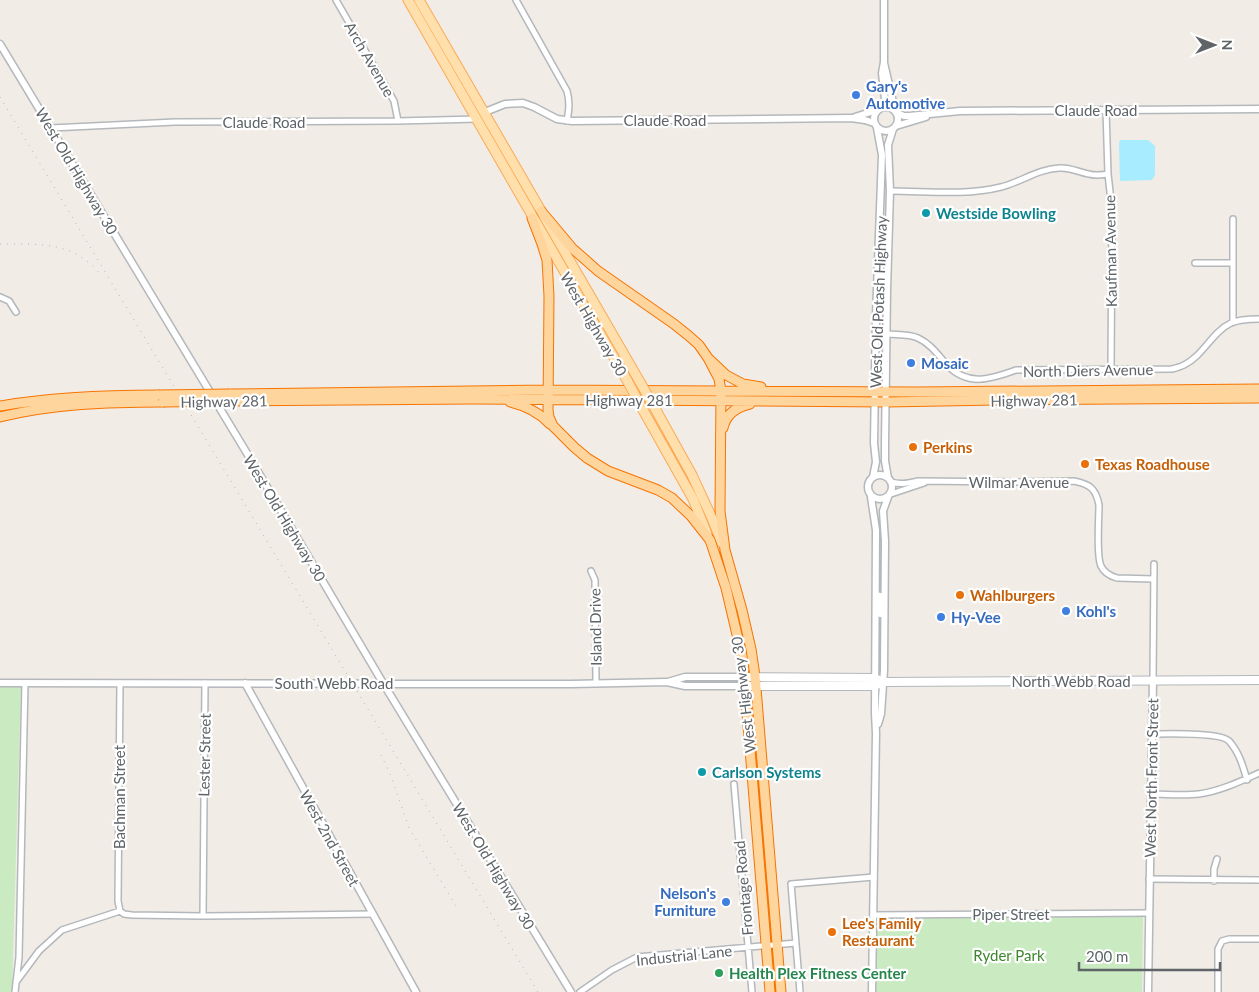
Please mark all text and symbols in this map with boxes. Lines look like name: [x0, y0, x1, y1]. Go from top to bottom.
street label: Arch Avenue: [341, 18, 399, 100]
north arrow: [1189, 20, 1239, 70]
text: N: [1219, 40, 1236, 50]
place label: Gary's Automotive: [865, 77, 945, 112]
marker: Gary's Automotive: [850, 89, 862, 101]
street label: Claude Road: [1055, 101, 1137, 119]
street label: West Old Highway 30: [32, 104, 122, 238]
street label: Claude Road: [624, 111, 706, 129]
street label: Claude Road: [223, 113, 305, 131]
street label: Kaufman Avenue: [1100, 195, 1120, 307]
place label: Westside Bowling: [936, 204, 1056, 222]
marker: Westside Bowling: [920, 207, 932, 219]
street label: West Old Potash Highway: [866, 215, 890, 388]
street label: West Highway 30: [557, 269, 631, 379]
place label: Mosaic: [921, 354, 969, 372]
marker: Mosaic: [905, 357, 917, 369]
street label: North Diers Avenue: [1023, 360, 1153, 380]
street label: Highway 281: [990, 390, 1078, 410]
street label: Highway 281: [180, 391, 268, 411]
street label: Highway 281: [585, 391, 673, 409]
place label: Perkins: [923, 438, 973, 456]
marker: Perkins: [907, 441, 919, 453]
street label: West Old Highway 30: [240, 451, 330, 585]
place label: Texas Roadhouse: [1095, 455, 1210, 473]
marker: Texas Roadhouse: [1079, 458, 1091, 470]
street label: Wilmar Avenue: [969, 473, 1069, 491]
place label: Wahlburgers: [970, 586, 1055, 604]
street label: Island Drive: [585, 588, 605, 666]
marker: Wahlburgers: [954, 589, 966, 601]
place label: Kohl's: [1076, 602, 1117, 620]
marker: Kohl's: [1060, 605, 1072, 617]
place label: Hy-Vee: [951, 608, 1001, 626]
marker: Hy-Vee: [935, 611, 947, 623]
street label: West Highway 30: [727, 636, 759, 754]
street label: North Webb Road: [1011, 672, 1131, 690]
street label: South Webb Road: [275, 674, 393, 692]
street label: West North Front Street: [1141, 697, 1161, 858]
street label: Lester Street: [194, 713, 214, 797]
street label: Bachman Street: [110, 744, 128, 849]
place label: Carlson Systems: [712, 763, 821, 781]
marker: Carlson Systems: [696, 766, 708, 778]
street label: West 2nd Street: [296, 787, 364, 890]
street label: West Old Highway 30: [449, 799, 539, 933]
street label: Frontage Road: [730, 840, 756, 936]
place label: Nelson's Furniture: [654, 884, 716, 919]
marker: Nelson's Furniture: [720, 896, 732, 908]
street label: Piper Street: [972, 905, 1050, 923]
place label: Lee's Family Restaurant: [842, 914, 922, 949]
marker: Lee's Family Restaurant: [826, 926, 838, 938]
scale bar: [1079, 940, 1220, 972]
street label: Industrial Lane: [635, 941, 733, 969]
park label: Ryder Park: [973, 946, 1045, 964]
text: 200 m: [1086, 947, 1128, 965]
place label: Health Plex Fitness Center: [729, 964, 907, 982]
marker: Health Plex Fitness Center: [713, 967, 725, 979]

